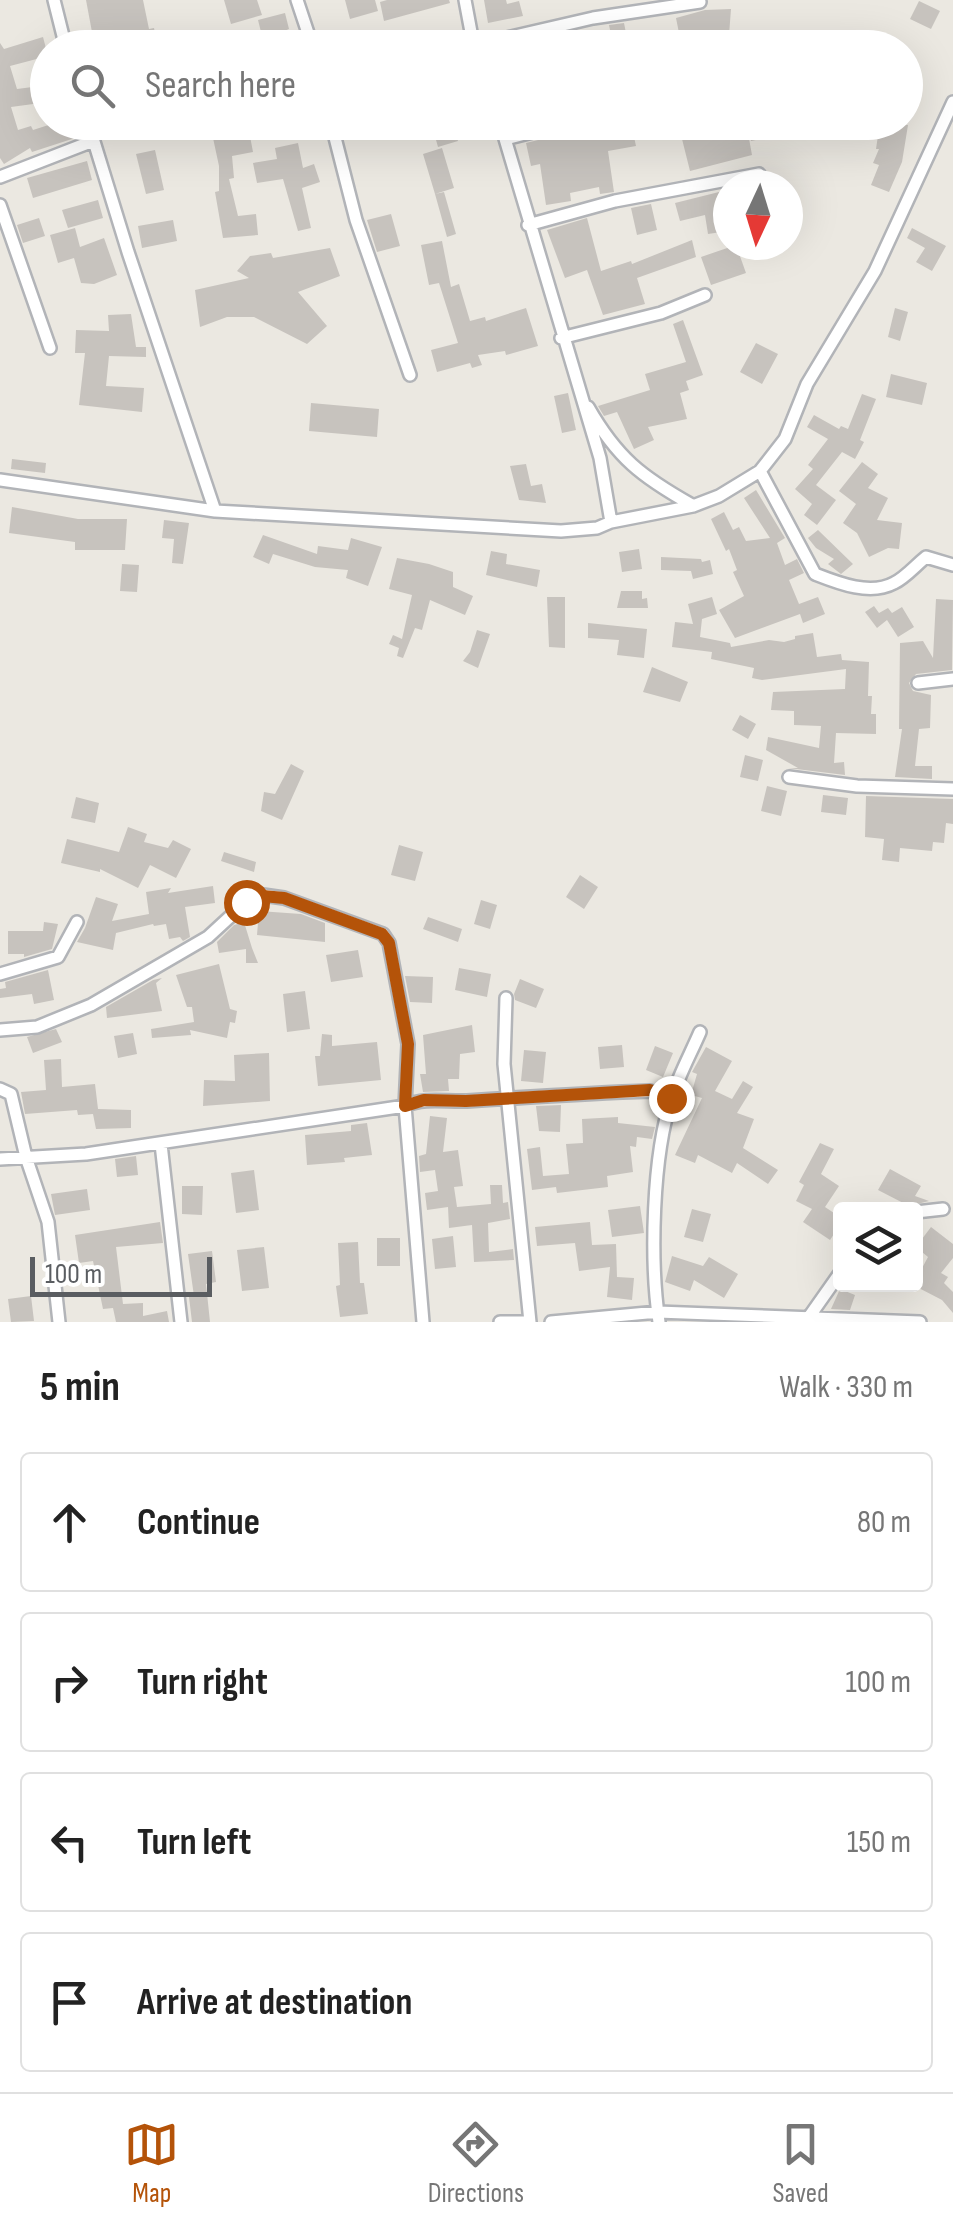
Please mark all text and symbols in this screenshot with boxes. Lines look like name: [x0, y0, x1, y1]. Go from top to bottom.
search box: [30, 30, 923, 140]
icon: search: [65, 58, 120, 113]
text: Search here: [145, 63, 296, 108]
north arrow: [713, 170, 803, 260]
route start: [224, 880, 270, 926]
route end: [649, 1076, 695, 1122]
map controls: [833, 1202, 923, 1292]
button: layers: [833, 1202, 923, 1292]
scale bar: [30, 1252, 212, 1296]
text: 100 m: [45, 1258, 102, 1291]
text: 5 min: [40, 1362, 120, 1413]
text: Walk · 330 m: [779, 1368, 913, 1407]
icon: ahead: [42, 1495, 97, 1550]
text: Continue: [137, 1500, 260, 1545]
text: 80 m: [857, 1503, 911, 1542]
icon: right: [42, 1655, 97, 1710]
text: Turn right: [137, 1660, 268, 1705]
text: 100 m: [846, 1663, 911, 1702]
icon: left: [42, 1815, 97, 1870]
text: Turn left: [137, 1820, 251, 1865]
text: 150 m: [847, 1823, 911, 1862]
icon: arrive: [42, 1975, 97, 2030]
text: Arrive at destination: [137, 1980, 412, 2025]
tab: Map: [124, 2117, 179, 2210]
tab: Directions: [428, 2117, 524, 2210]
tab: Saved: [773, 2117, 829, 2210]

